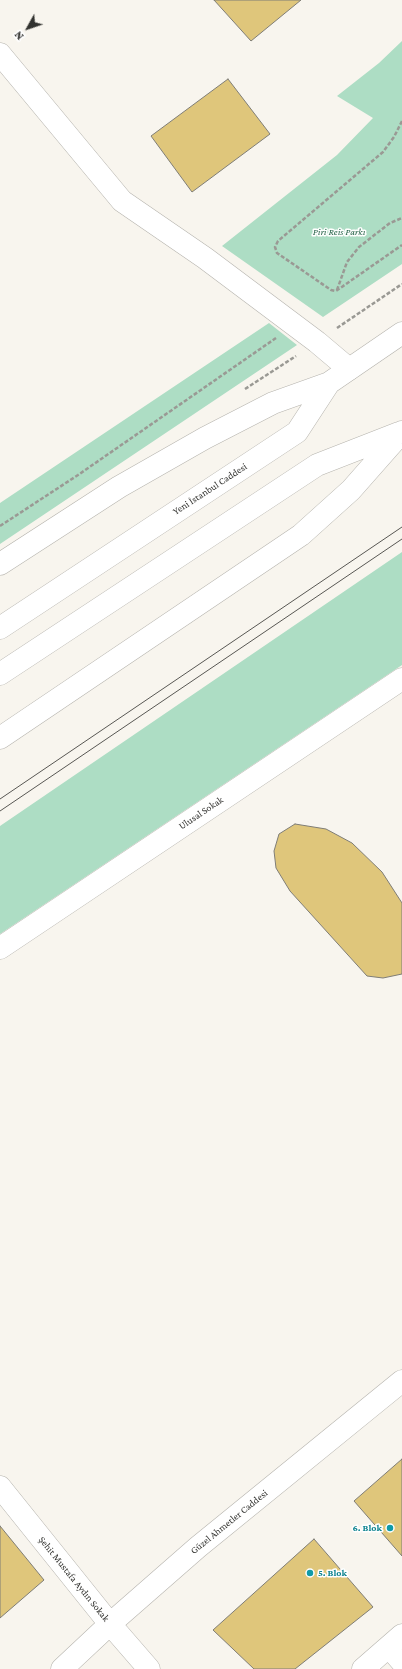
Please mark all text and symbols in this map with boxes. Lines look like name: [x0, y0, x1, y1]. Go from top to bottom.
north arrow: [8, 8, 48, 48]
text: N: [12, 29, 26, 42]
park label: Piri Reis Parkı: [313, 226, 365, 238]
street label: Yeni İstanbul Caddesi: [171, 461, 249, 517]
street label: Ulusal Sokak: [176, 794, 226, 832]
street label: Güzel Ahmetler Caddesi: [188, 1487, 270, 1557]
place label: 6. Blok: [353, 1522, 382, 1534]
marker: 6. Blok: [385, 1523, 395, 1533]
street label: Şehit Mustafa Aydın Sokak: [36, 1534, 112, 1624]
place label: 5. Blok: [318, 1567, 347, 1579]
marker: 5. Blok: [305, 1568, 315, 1578]

